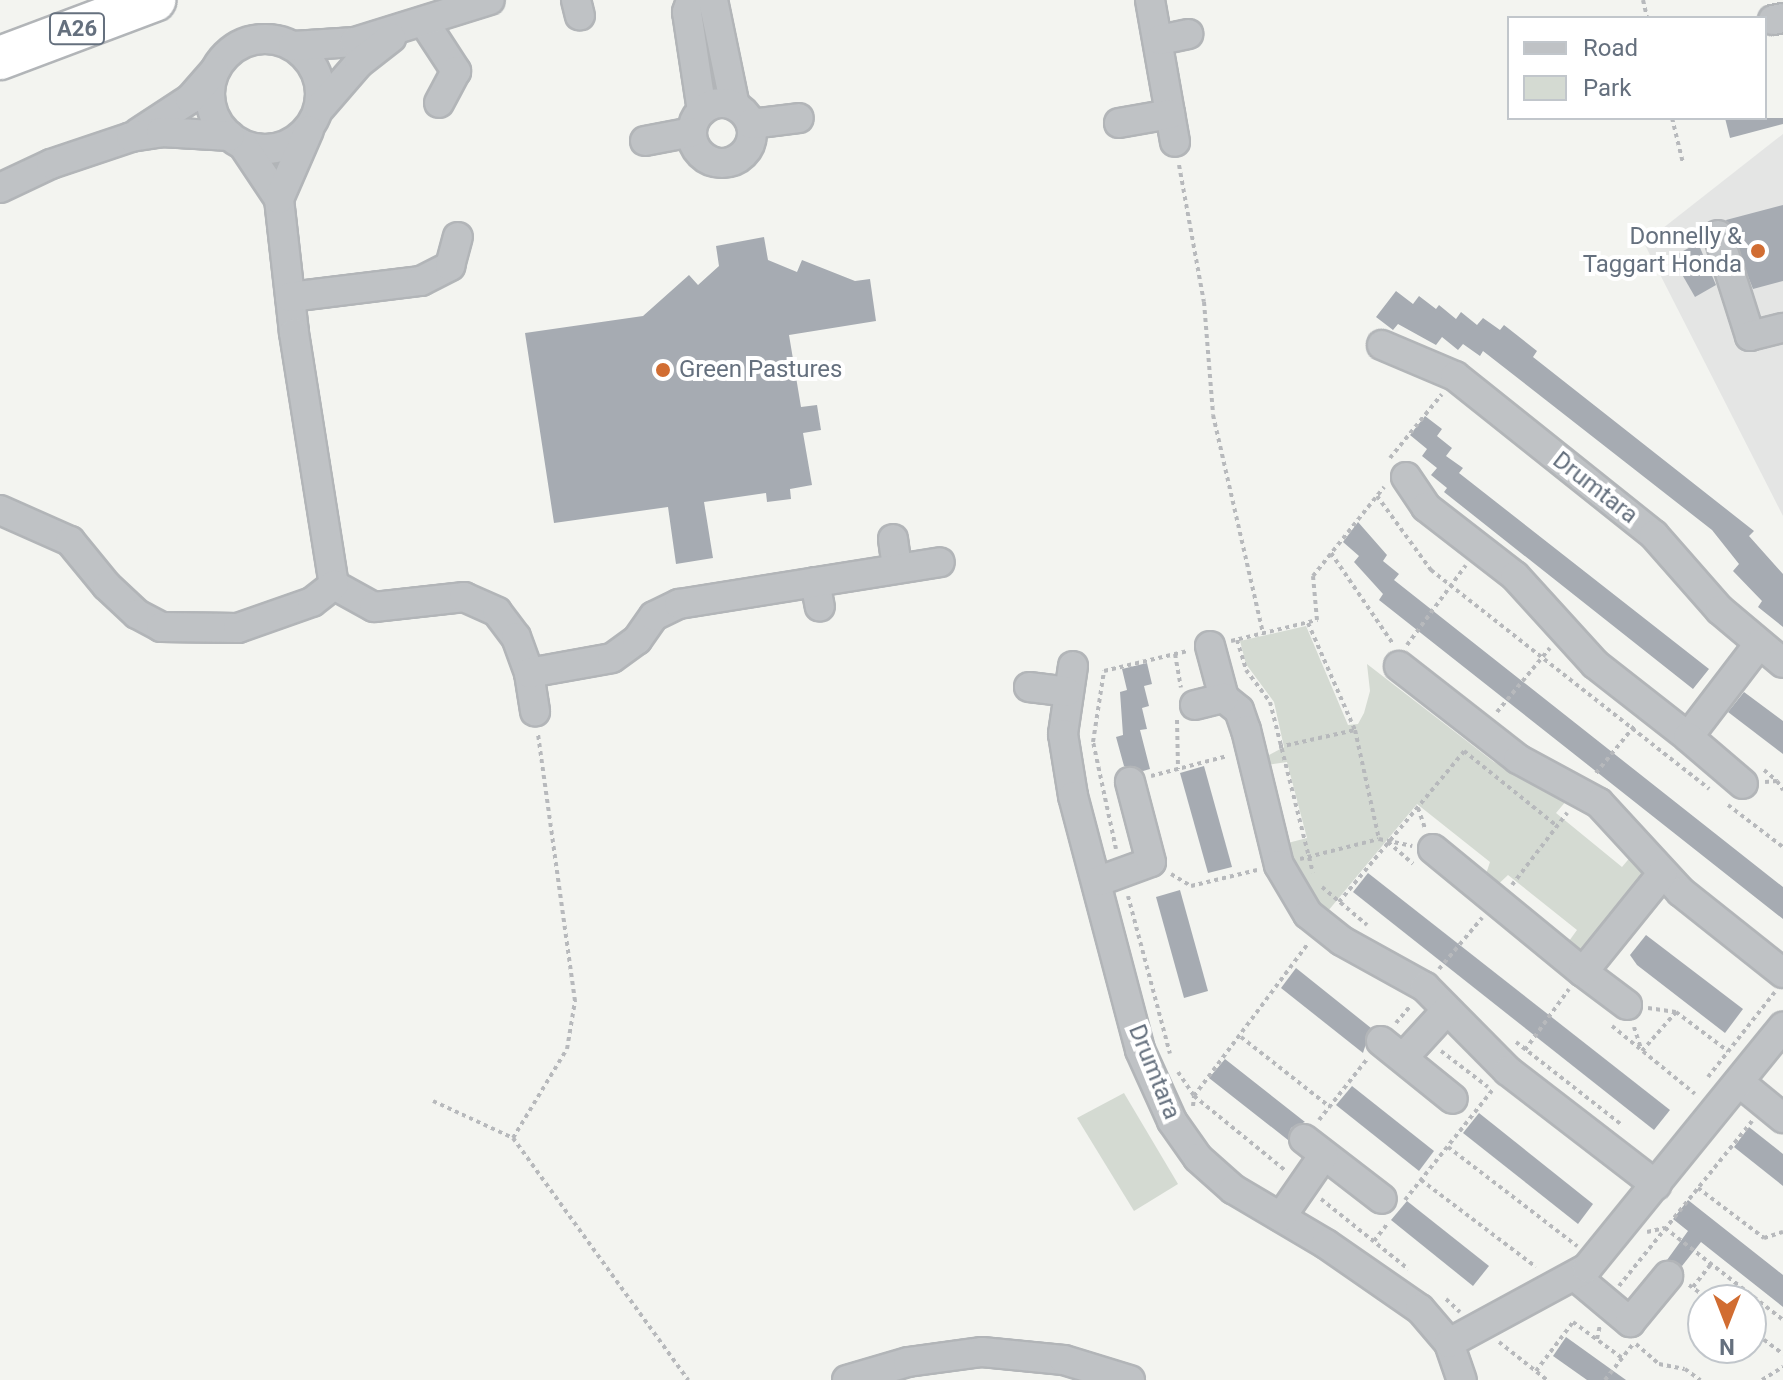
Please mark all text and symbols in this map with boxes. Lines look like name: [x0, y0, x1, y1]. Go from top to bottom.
road number: A26: [47, 11, 107, 47]
legend: [1507, 16, 1767, 120]
text: Road: [1583, 34, 1638, 62]
text: Park: [1583, 74, 1631, 102]
place label: Donnelly & Taggart Honda: [1583, 223, 1742, 279]
marker: Donnelly & Taggart Honda: [1749, 242, 1767, 260]
place label: Green Pastures: [679, 356, 842, 384]
marker: Green Pastures: [654, 361, 672, 379]
street label: Drumtara: [1547, 446, 1643, 530]
street label: Drumtara: [1122, 1020, 1186, 1124]
north arrow: [1687, 1284, 1767, 1364]
text: N: [1719, 1334, 1735, 1359]

